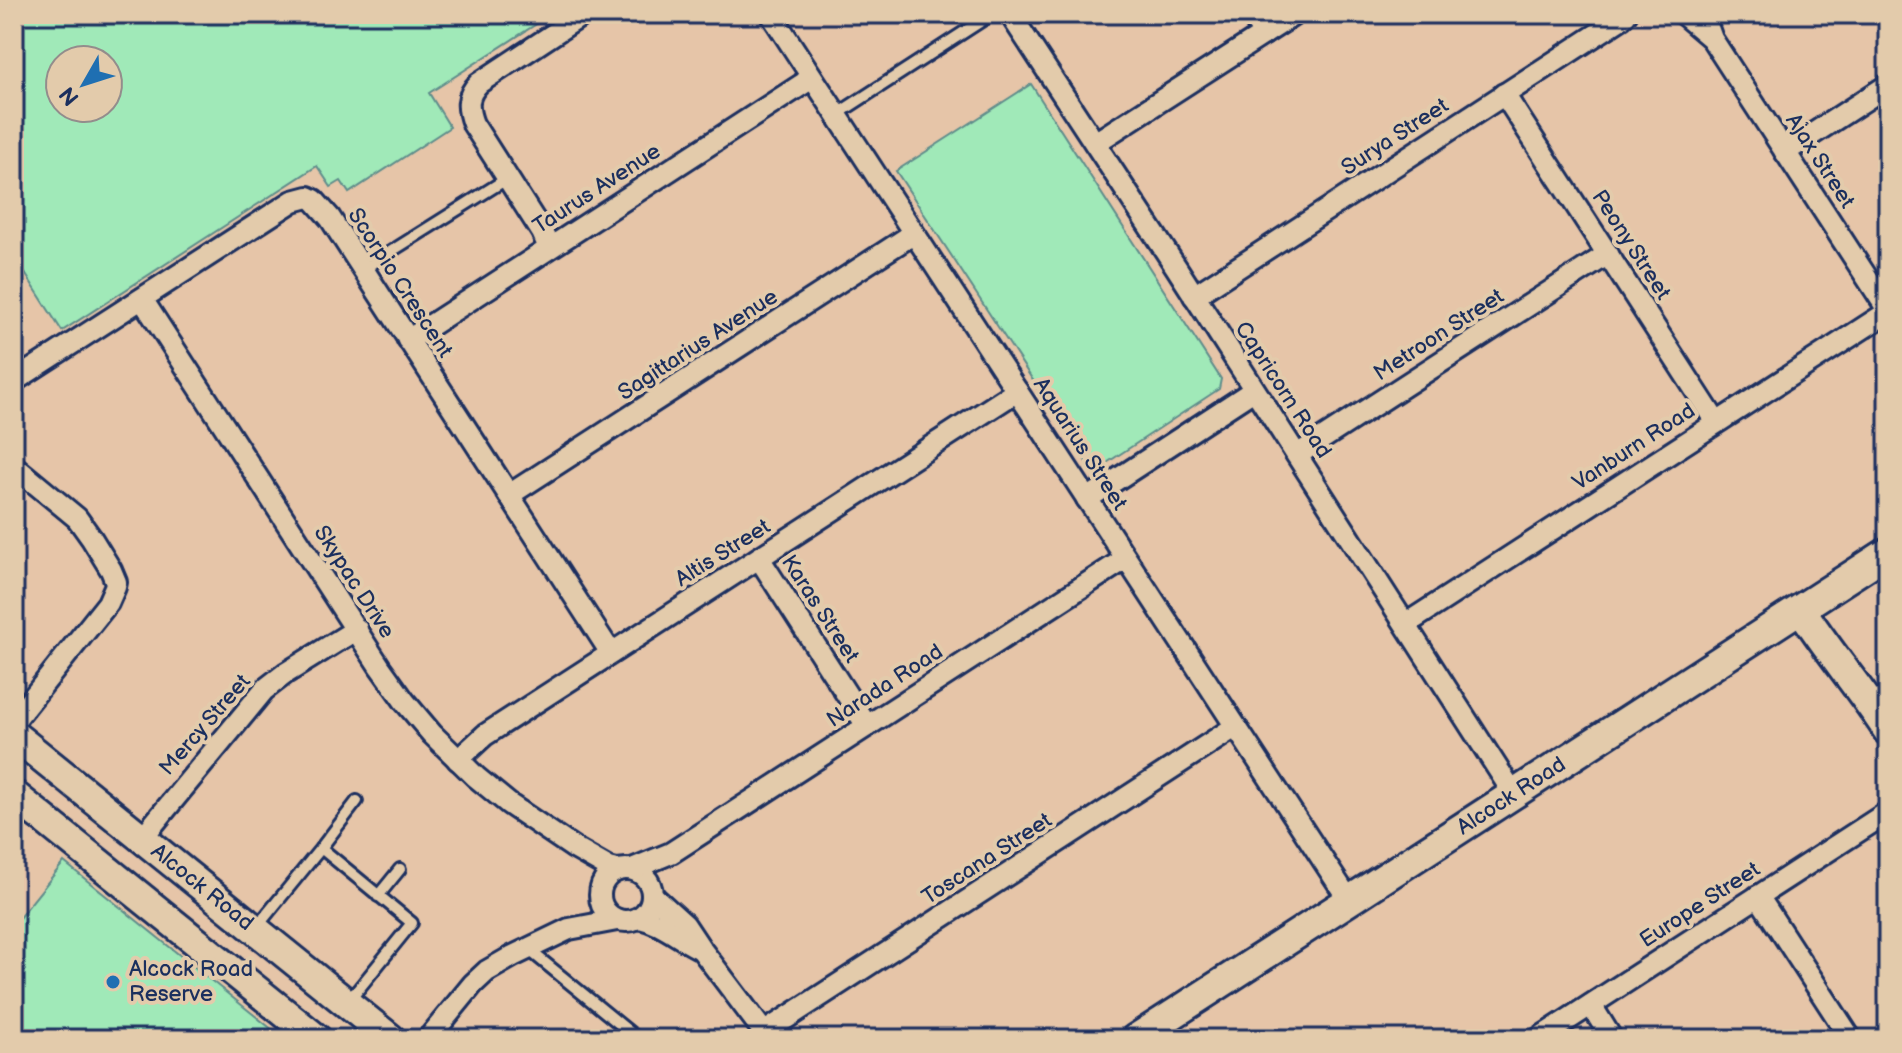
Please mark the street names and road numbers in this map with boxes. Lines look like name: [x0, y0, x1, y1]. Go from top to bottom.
street label: Surya Street: [1336, 92, 1454, 182]
street label: Ajax Street: [1779, 109, 1861, 214]
street label: Taurus Avenue: [528, 138, 666, 240]
street label: Peony Street: [1586, 185, 1677, 305]
street label: Scorpio Crescent: [342, 203, 459, 363]
street label: Sagittarius Avenue: [613, 283, 783, 407]
street label: Metroon Street: [1369, 283, 1509, 387]
street label: Capricorn Road: [1229, 317, 1337, 463]
street label: Aquarius Street: [1027, 373, 1133, 516]
street label: Vanburn Road: [1568, 397, 1700, 497]
street label: Altis Street: [670, 513, 776, 593]
street label: Skypac Drive: [308, 521, 400, 643]
street label: Karas Street: [775, 550, 865, 668]
street label: Narada Road: [822, 638, 948, 734]
street label: Mercy Street: [154, 669, 257, 781]
street label: Alcock Road: [1452, 751, 1571, 841]
street label: Toscana Street: [917, 807, 1057, 911]
street label: Alcock Road: [146, 837, 259, 936]
street label: Europe Street: [1635, 856, 1765, 954]

